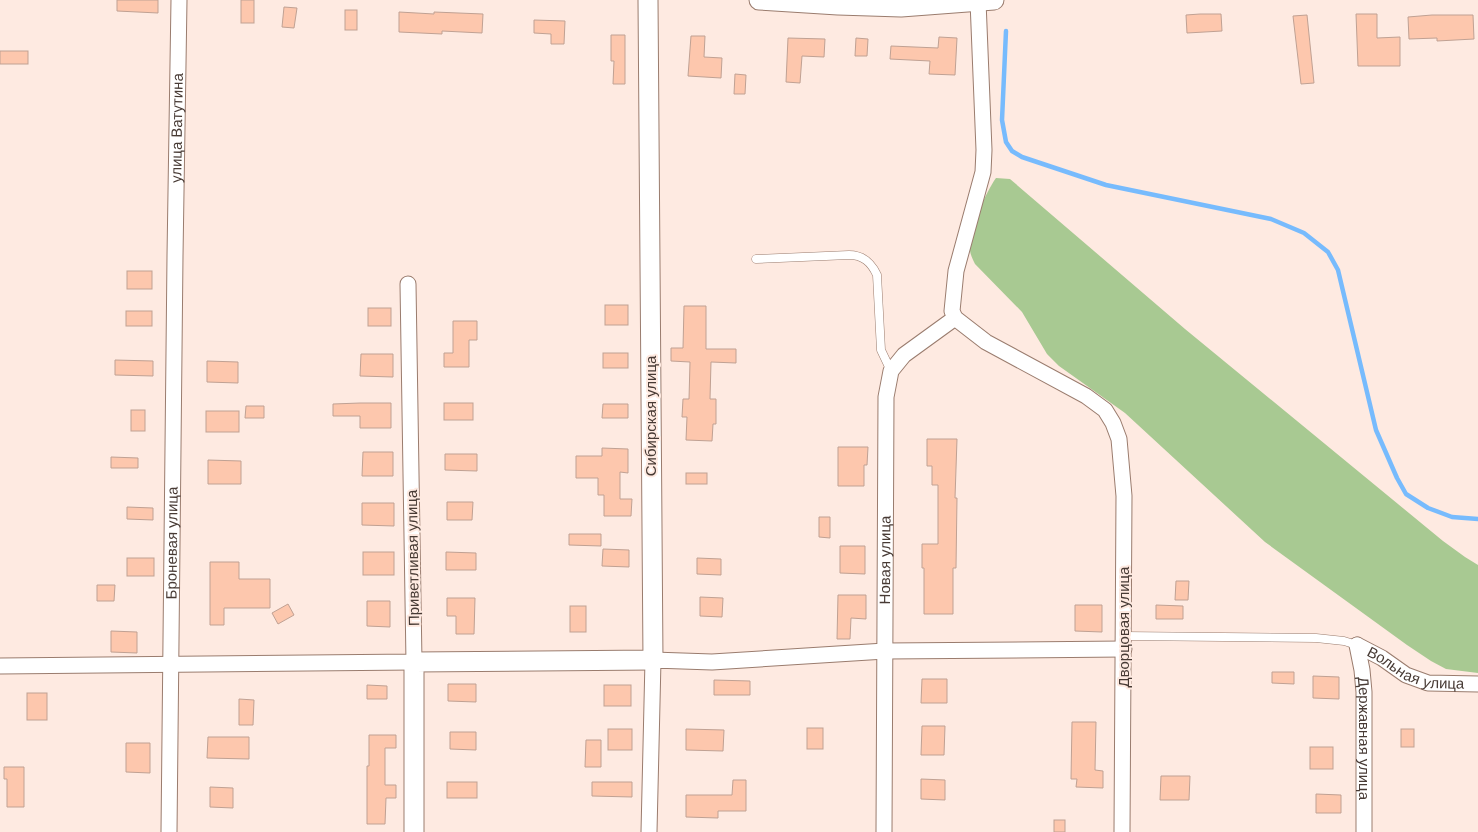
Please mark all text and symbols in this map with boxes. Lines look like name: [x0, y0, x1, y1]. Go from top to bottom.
street label: улица Ватутина: [166, 72, 188, 183]
street label: Сибирская улица: [641, 355, 661, 476]
street label: Броневая улица: [161, 486, 183, 599]
street label: Приветливая улица: [402, 489, 424, 626]
street label: Новая улица: [875, 515, 895, 604]
street label: Дворцовая улица: [1114, 566, 1134, 687]
street label: Вольная улица: [1364, 642, 1465, 694]
street label: Державная улица: [1353, 676, 1374, 801]

